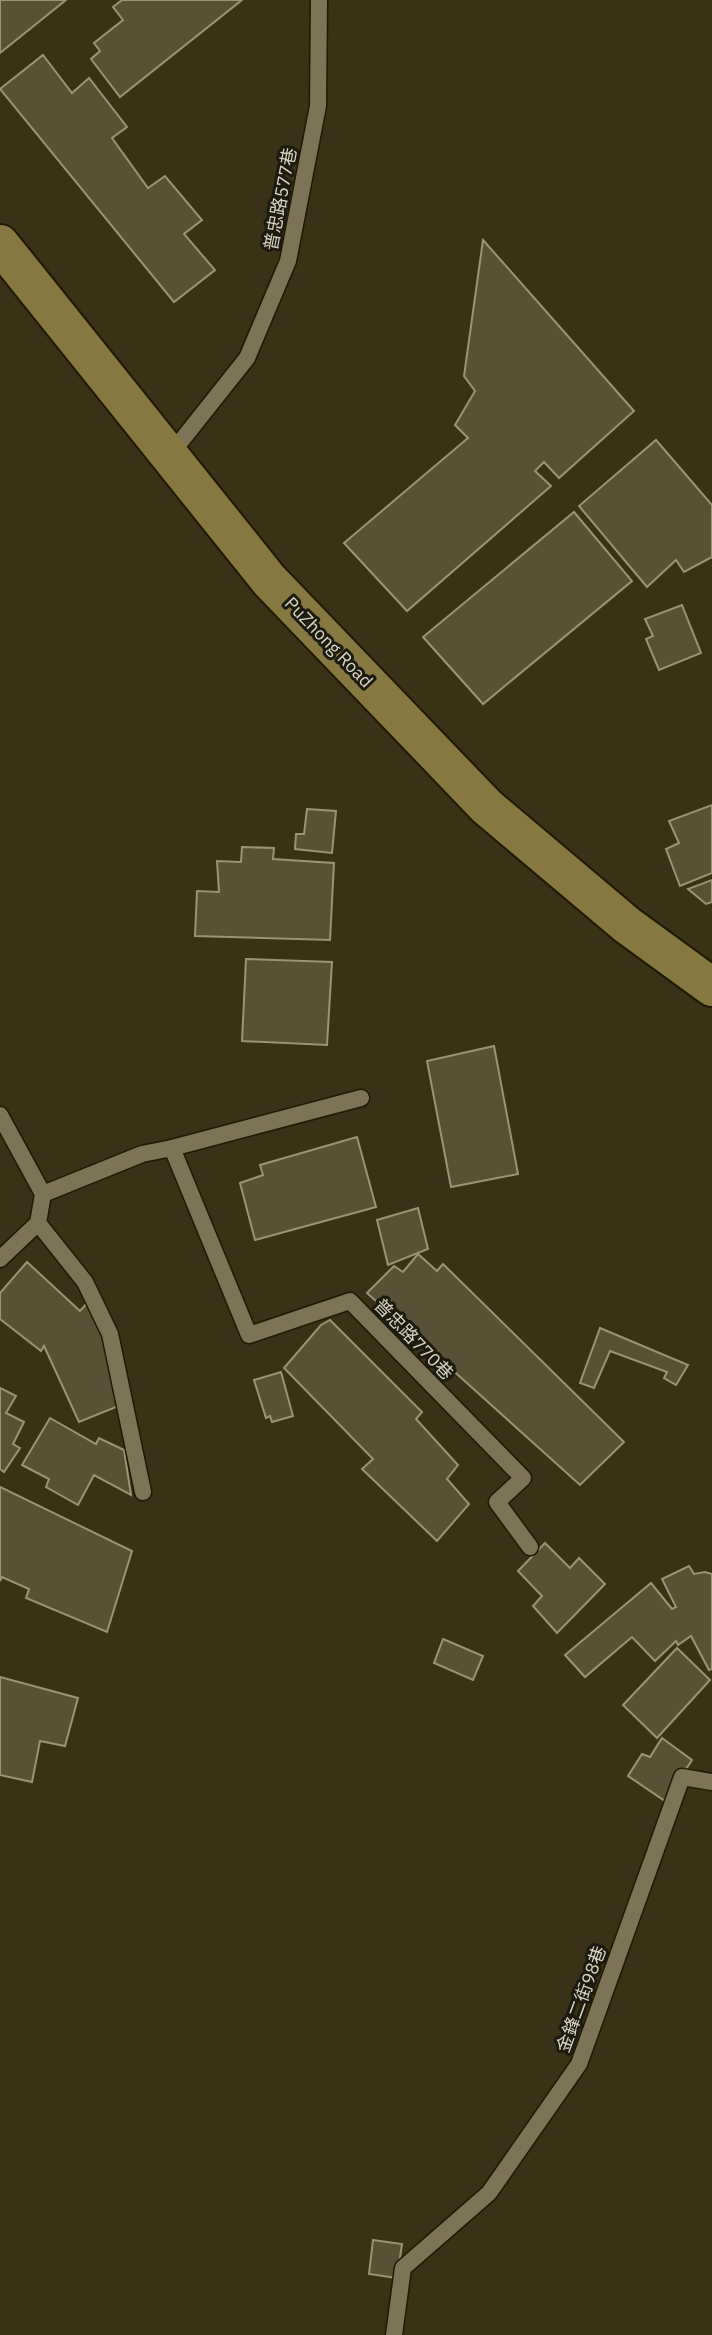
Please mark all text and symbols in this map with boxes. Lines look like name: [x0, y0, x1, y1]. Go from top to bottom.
street label: 普忠路577巷: [259, 146, 301, 252]
street label: PuZhong Road: [280, 592, 378, 692]
street label: 普忠路770巷: [369, 1293, 459, 1385]
street label: 金鋒二街98巷: [551, 1943, 611, 2055]

